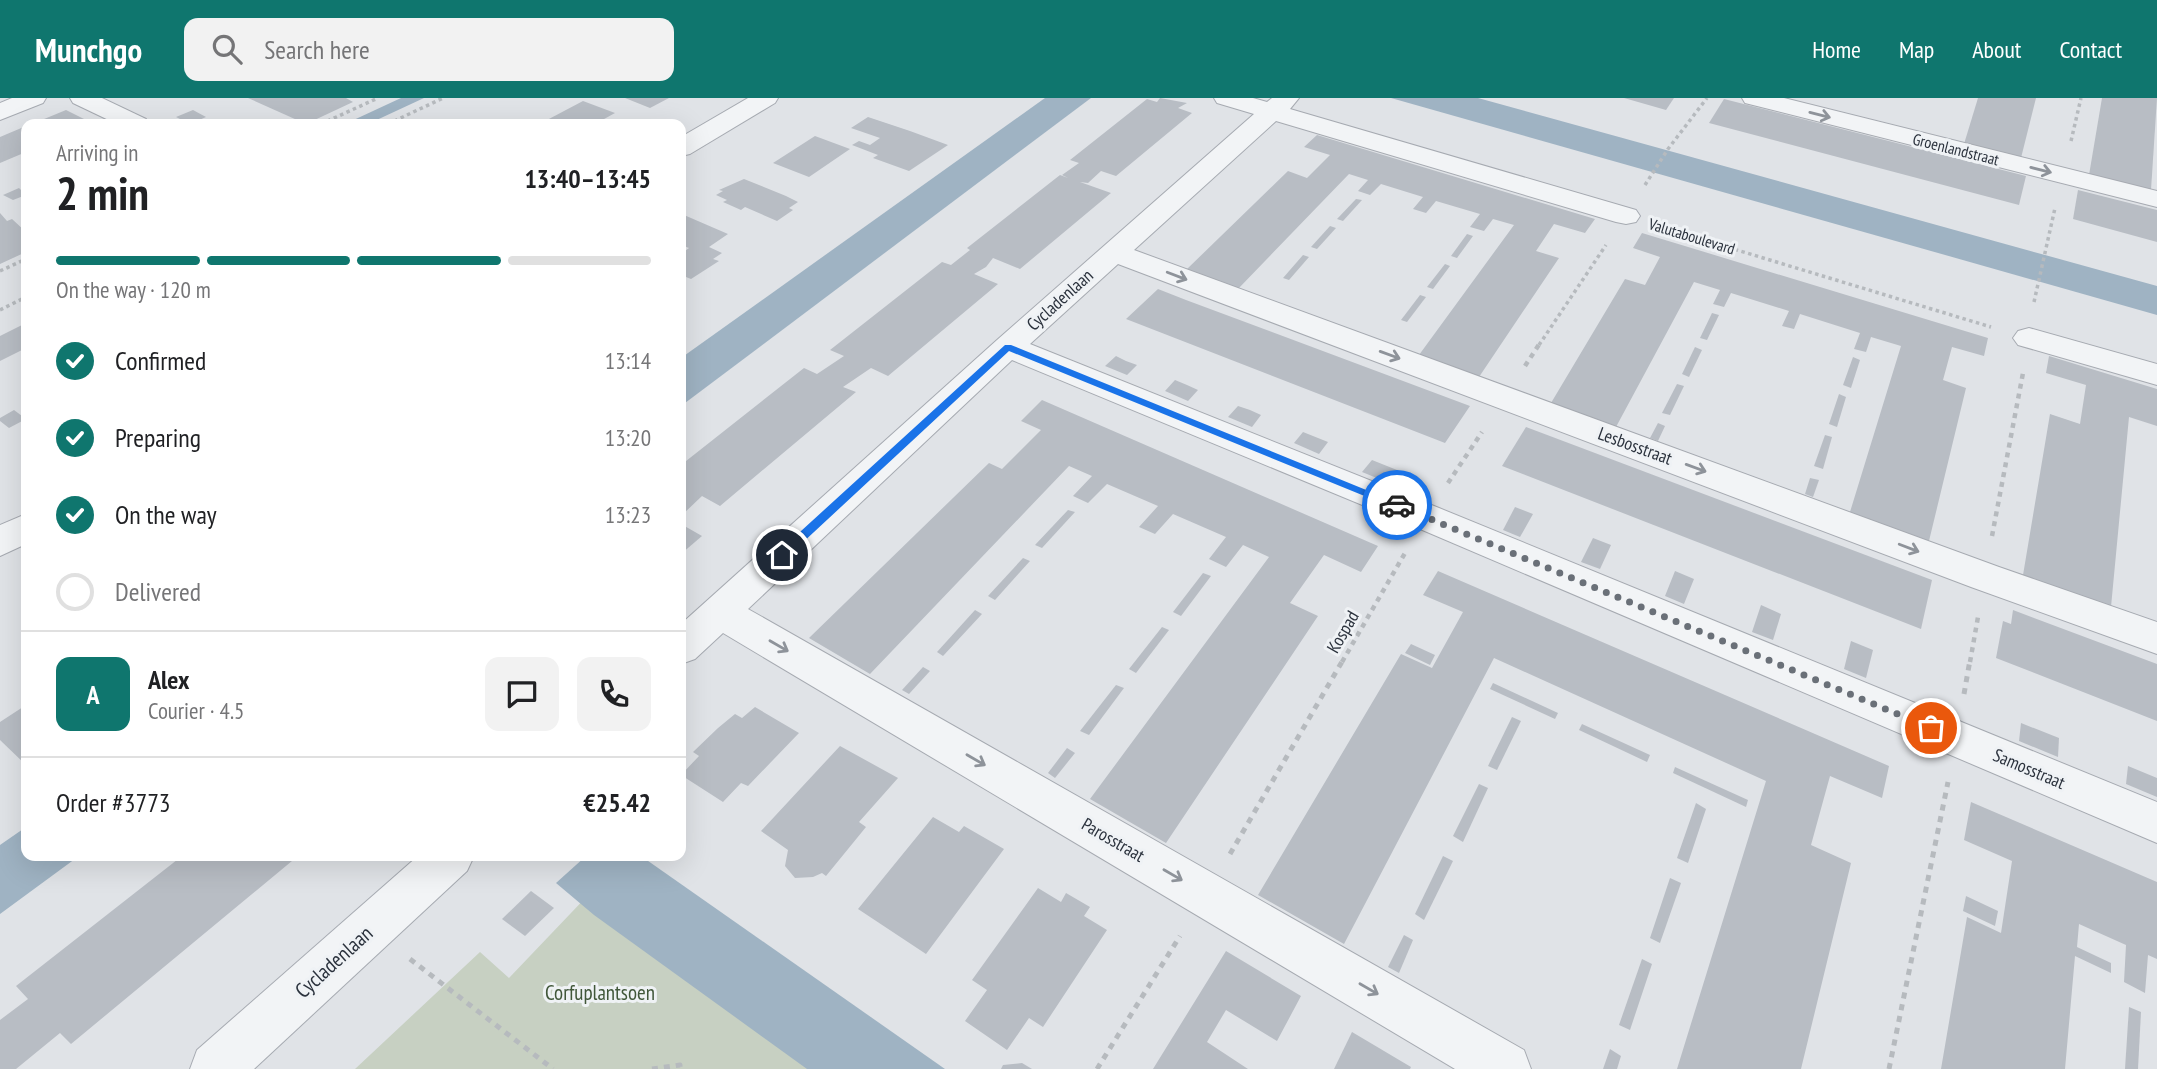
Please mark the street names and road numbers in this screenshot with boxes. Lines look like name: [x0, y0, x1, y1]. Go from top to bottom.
street label: Groenlandstraat: [1911, 129, 2002, 170]
street label: Valutaboulevard: [1645, 213, 1738, 259]
street label: Cycladenlaan: [1022, 264, 1098, 336]
street label: Lesbosstraat: [1595, 422, 1675, 470]
street label: Kospad: [1321, 607, 1364, 657]
street label: Samosstraat: [1990, 743, 2069, 794]
street label: Parosstraat: [1078, 812, 1149, 867]
street label: Cycladenlaan: [289, 920, 378, 1004]

